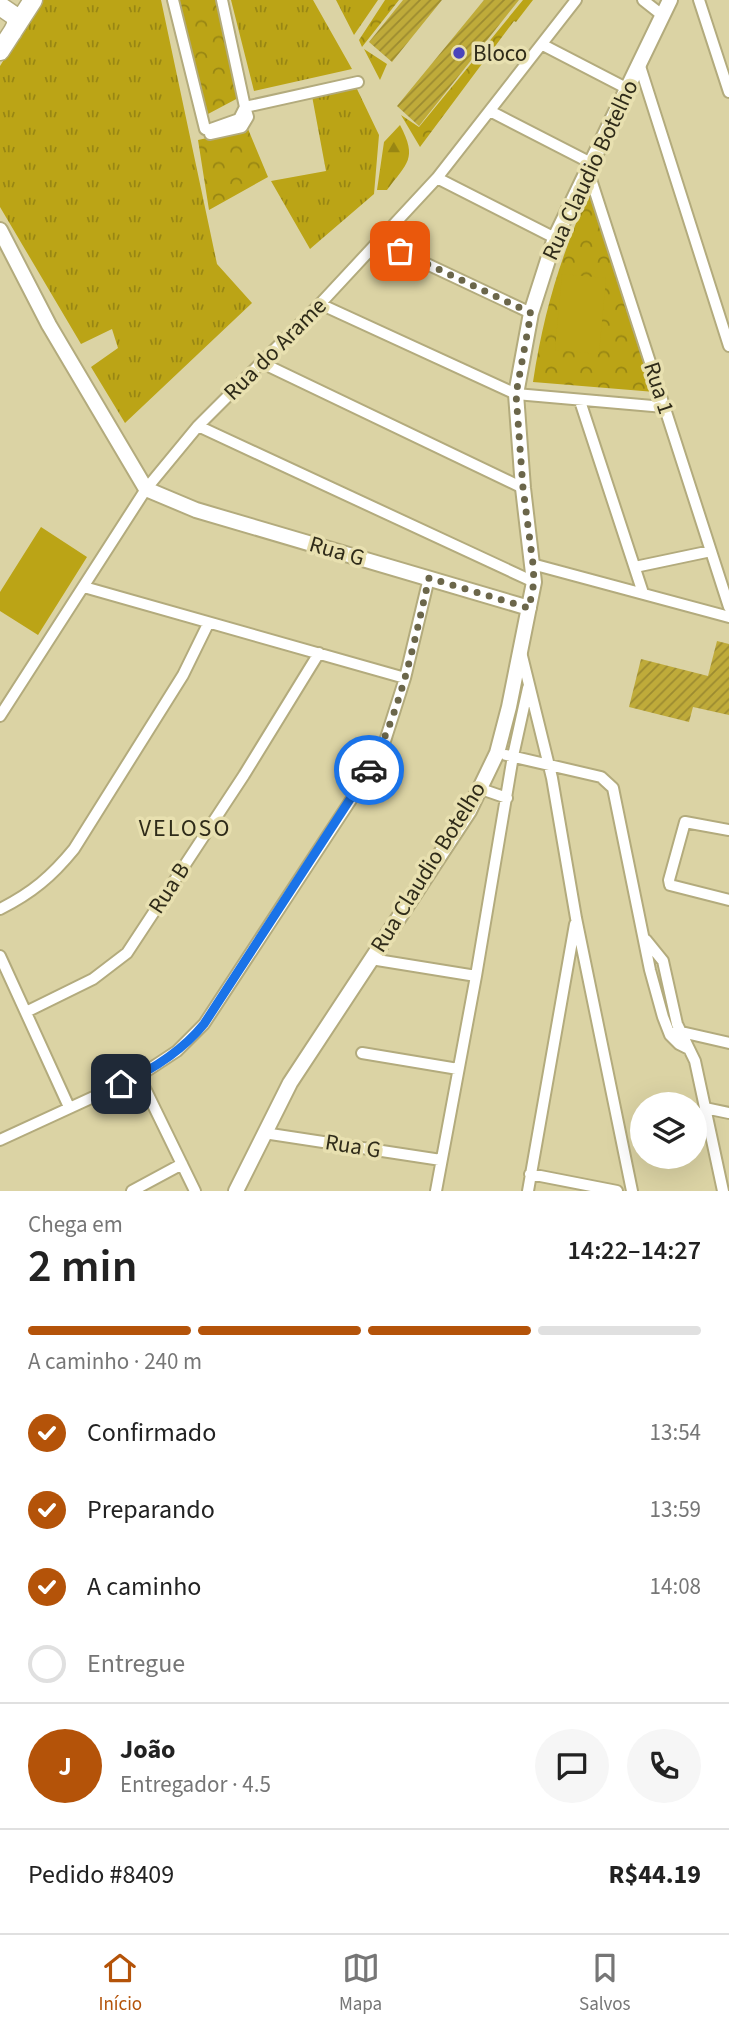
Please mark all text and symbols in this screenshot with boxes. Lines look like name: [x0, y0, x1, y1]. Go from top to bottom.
place label: Bloco: [473, 37, 527, 70]
marker: Bloco: [451, 45, 467, 61]
street label: Rua Claudio Botelho: [534, 74, 646, 266]
pin: [370, 221, 430, 281]
icon: bag: [381, 232, 419, 270]
street label: Rua do Arame: [216, 290, 334, 408]
street label: Rua 1: [635, 358, 683, 418]
street label: Rua G: [306, 527, 368, 575]
courier: [334, 735, 404, 805]
icon: car: [350, 751, 388, 789]
street label: Rua Claudio Botelho: [362, 775, 494, 959]
district label: VELOSO: [139, 811, 231, 846]
street label: Rua B: [140, 856, 198, 920]
pin: [91, 1054, 151, 1114]
icon: home: [102, 1065, 140, 1103]
map controls: [630, 1092, 707, 1169]
button: layers: [630, 1092, 707, 1169]
street label: Rua G: [323, 1125, 383, 1167]
text: Chega em: [28, 1208, 123, 1241]
text: 14:22–14:27: [568, 1232, 701, 1269]
text: 2 min: [28, 1234, 137, 1299]
text: A caminho · 240 m: [28, 1345, 202, 1378]
icon: check: [28, 1414, 66, 1452]
text: Confirmado: [87, 1414, 216, 1451]
text: 13:54: [650, 1416, 701, 1449]
icon: check: [28, 1491, 66, 1529]
text: Preparando: [87, 1491, 215, 1528]
text: 13:59: [650, 1493, 701, 1526]
icon: check: [28, 1568, 66, 1606]
text: A caminho: [87, 1568, 201, 1605]
text: 14:08: [650, 1570, 701, 1603]
text: Entregue: [87, 1645, 185, 1682]
button: chat: [535, 1729, 609, 1803]
button: phone: [627, 1729, 701, 1803]
text: João: [120, 1731, 176, 1768]
text: J: [58, 1748, 72, 1785]
text: Entregador · 4.5: [120, 1768, 271, 1801]
text: Pedido #8409: [28, 1856, 174, 1893]
text: R$44.19: [609, 1856, 701, 1893]
tab: Início: [98, 1949, 142, 2018]
tab: Mapa: [339, 1949, 382, 2018]
tab: Salvos: [579, 1949, 631, 2018]

